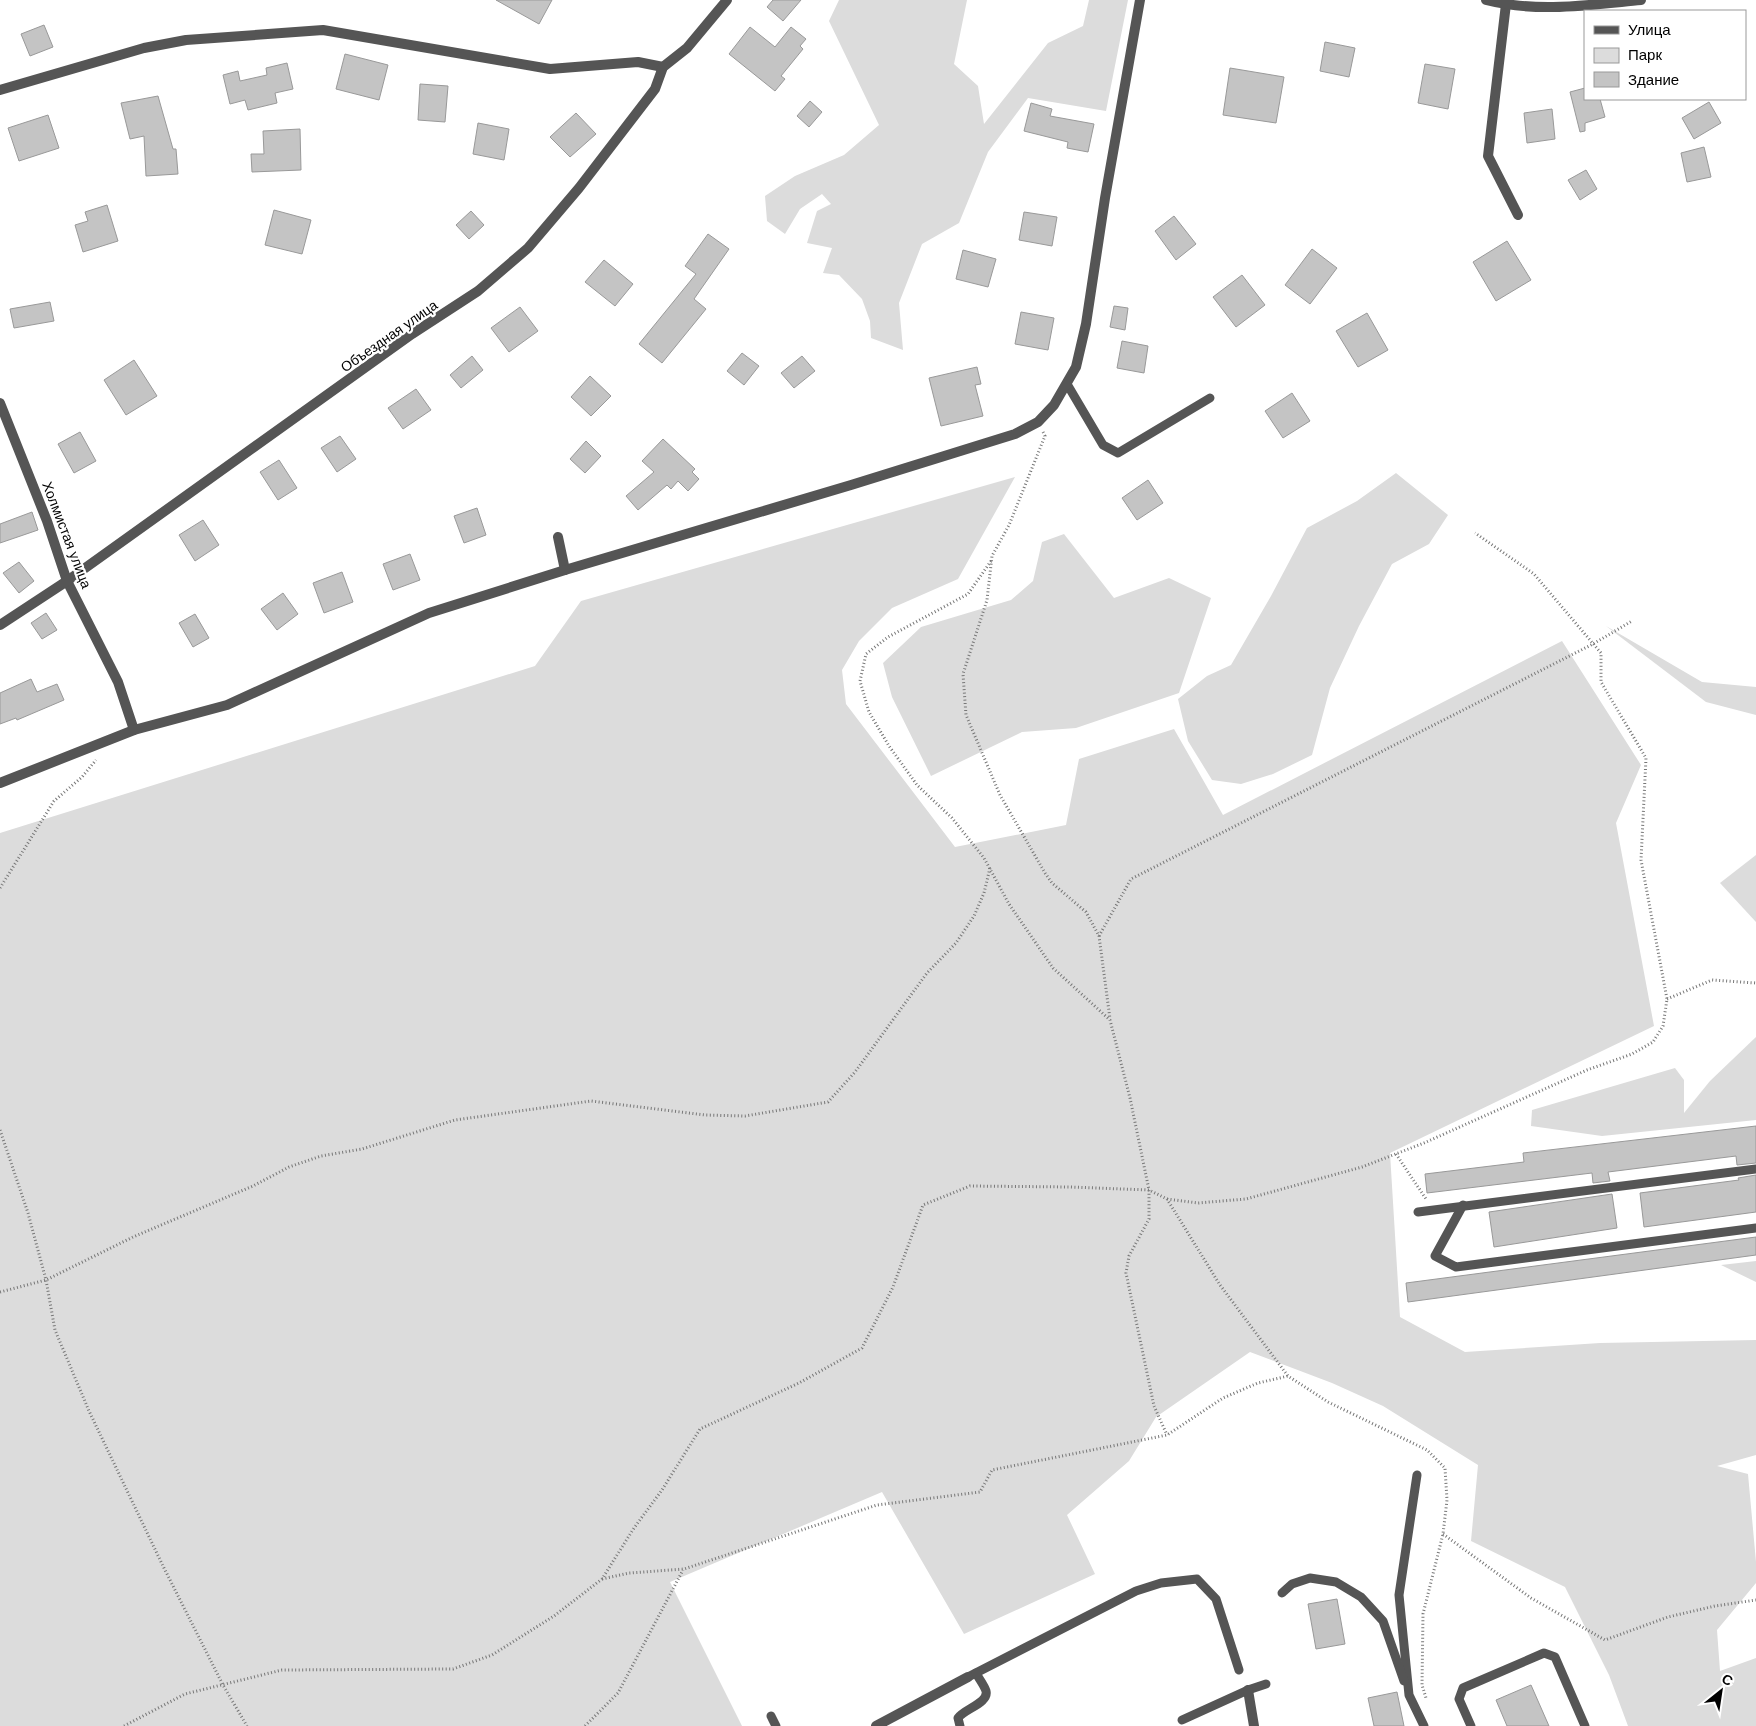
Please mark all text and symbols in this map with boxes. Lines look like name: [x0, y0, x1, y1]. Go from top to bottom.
legend: [1584, 10, 1746, 100]
text: Улица: [1628, 20, 1671, 40]
text: Парк: [1628, 45, 1662, 65]
text: Здание: [1628, 70, 1679, 90]
street label: Объездная улица: [337, 296, 441, 376]
street label: Холмистая улица: [38, 479, 96, 591]
north arrow: [1696, 1666, 1746, 1716]
text: С: [1719, 1669, 1736, 1690]

